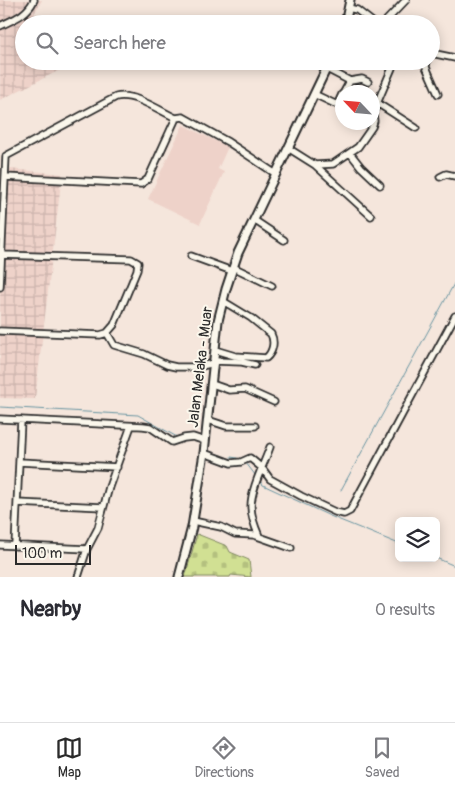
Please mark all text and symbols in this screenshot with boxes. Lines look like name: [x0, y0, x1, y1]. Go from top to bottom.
search box: [15, 15, 440, 70]
icon: search: [33, 29, 61, 57]
text: Search here: [73, 31, 166, 55]
north arrow: [335, 85, 380, 130]
street label: Jalan Melaka - Muar: [184, 305, 217, 429]
map controls: [395, 517, 440, 562]
button: layers: [395, 517, 440, 562]
scale bar: [15, 542, 91, 565]
text: 100 m: [22, 545, 62, 562]
text: Nearby: [20, 596, 81, 623]
text: 0 results: [375, 600, 435, 620]
tab: Map: [55, 734, 83, 781]
tab: Directions: [194, 734, 254, 781]
tab: Saved: [365, 734, 400, 781]

